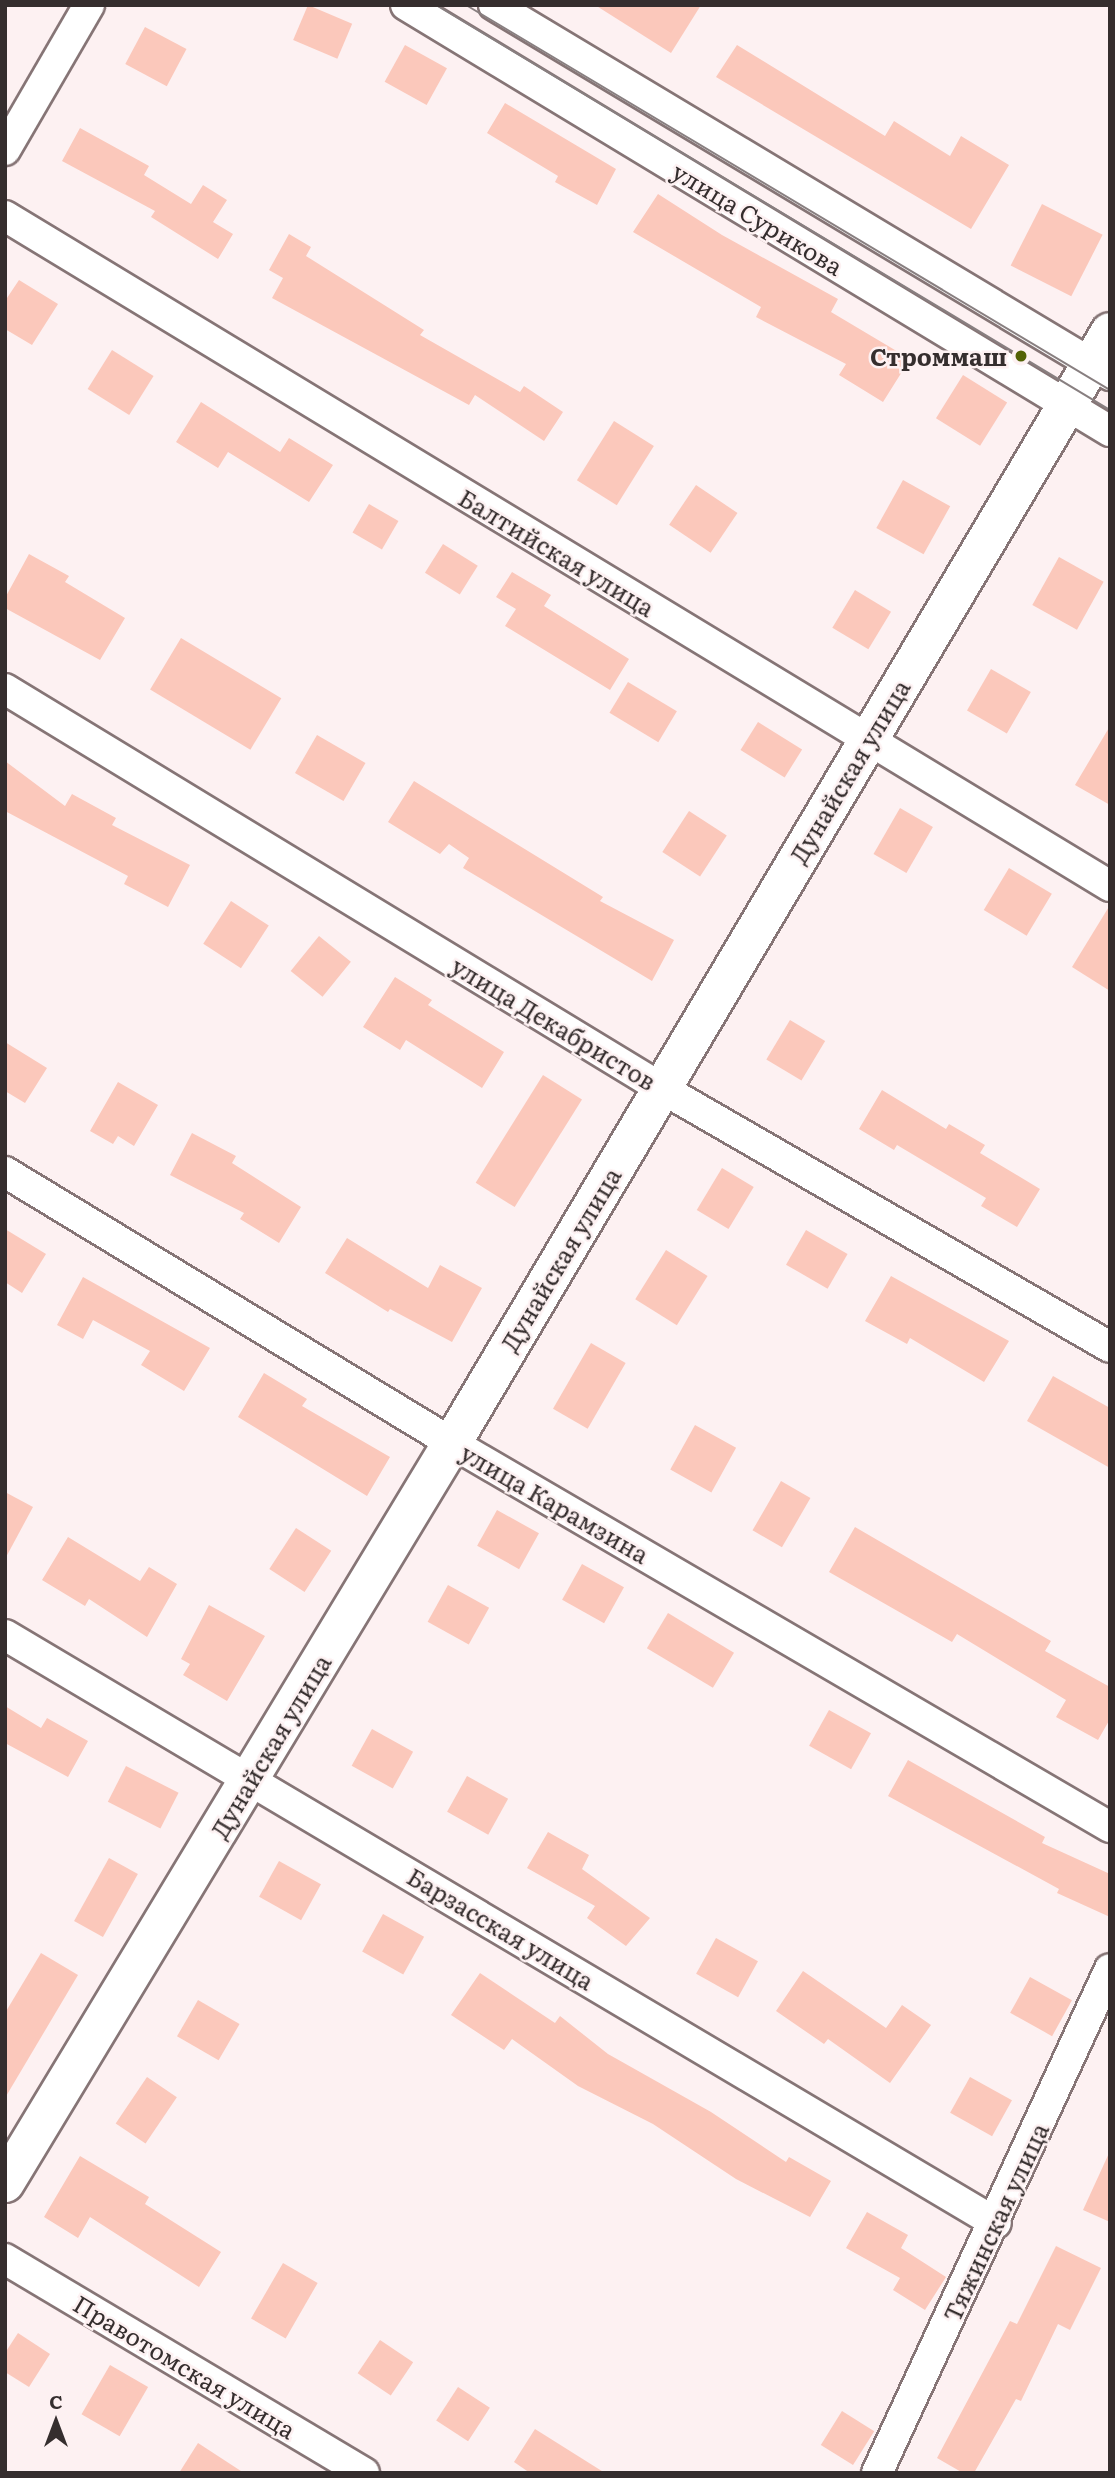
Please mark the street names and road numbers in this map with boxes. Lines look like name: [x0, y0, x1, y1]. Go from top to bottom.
street label: улица Сурикова: [668, 156, 848, 280]
street label: Балтийская улица: [454, 482, 660, 622]
street label: Дунайская улица: [783, 674, 915, 868]
street label: улица Декабристов: [447, 951, 661, 1095]
street label: Дунайская улица: [494, 1162, 626, 1356]
street label: улица Карамзина: [456, 1437, 654, 1569]
street label: Дунайская улица: [204, 1649, 336, 1843]
street label: Барзасская улица: [403, 1861, 599, 1995]
street label: Тяжинская улица: [936, 2118, 1054, 2326]
street label: Правотомская улица: [69, 2288, 301, 2444]

